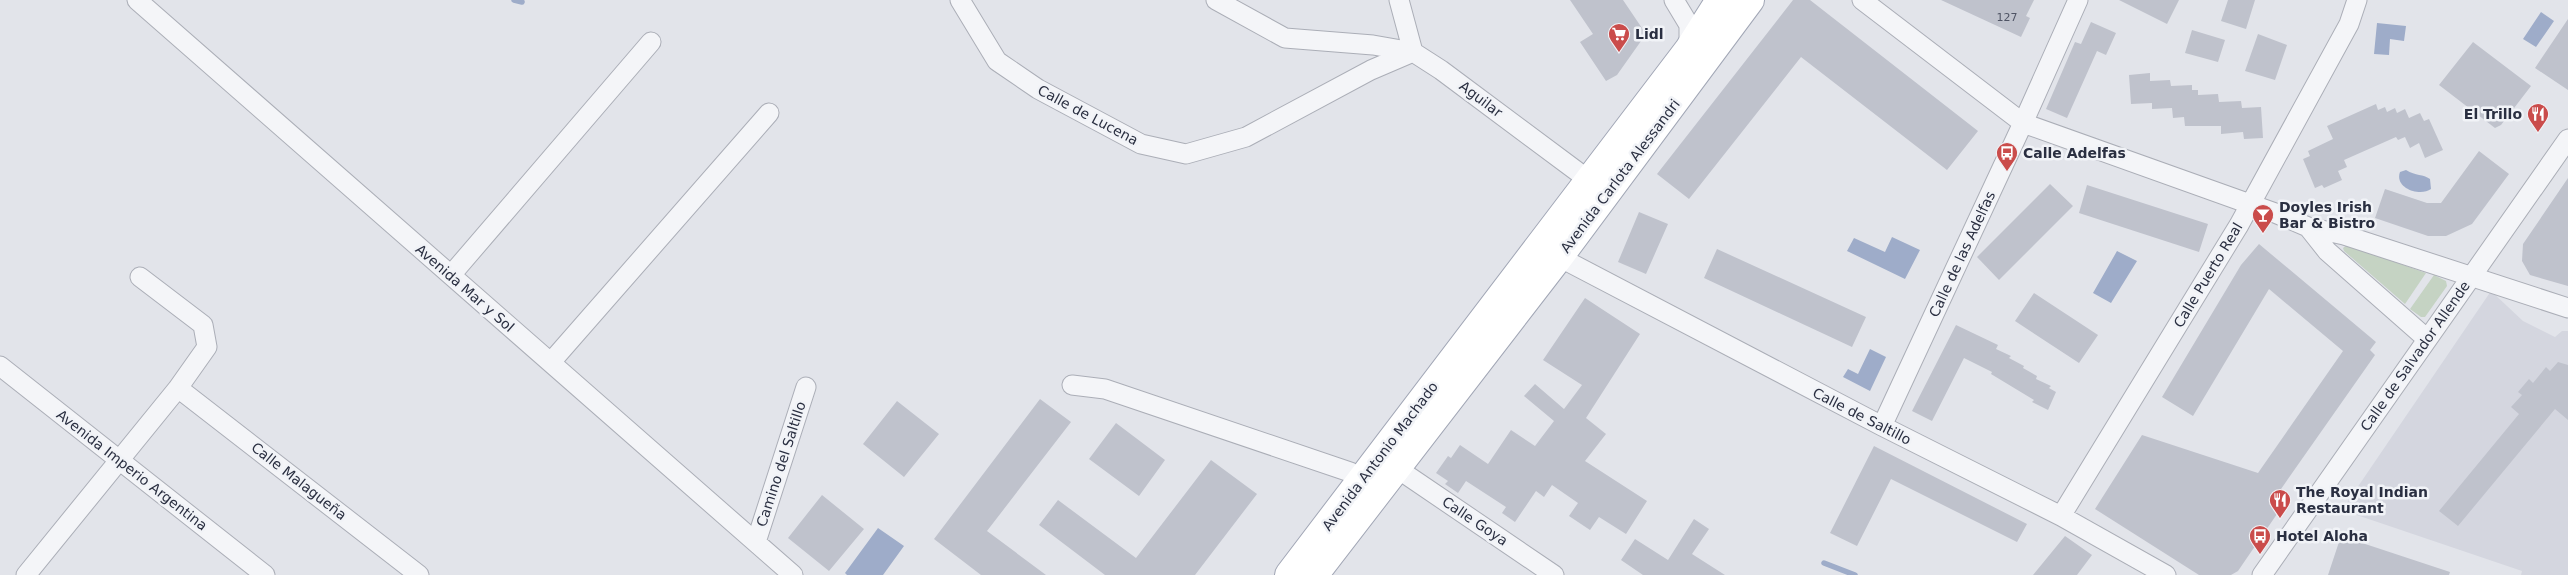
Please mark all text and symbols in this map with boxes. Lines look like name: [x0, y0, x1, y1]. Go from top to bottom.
house number: 127: [1997, 11, 2018, 24]
supermarket icon: Lidl: [1607, 22, 1631, 53]
place label: Lidl: [1635, 26, 1664, 42]
street label: Aguilar: [1456, 78, 1506, 120]
street label: Calle de Lucena: [1035, 82, 1141, 148]
street label: Avenida Carlota Alessandri: [1557, 96, 1683, 256]
restaurant icon: El Trillo: [2526, 102, 2550, 133]
place label: El Trillo: [2464, 106, 2522, 122]
bus stop icon: Calle Adelfas: [1995, 141, 2019, 172]
place label: Calle Adelfas: [2023, 145, 2126, 161]
street label: Calle de las Adelfas: [1926, 189, 1998, 319]
place label: Doyles Irish Bar & Bistro: [2279, 199, 2375, 231]
bar icon: Doyles Irish Bar & Bistro: [2251, 203, 2275, 234]
street label: Calle Puerto Real: [2170, 220, 2246, 330]
street label: Avenida Mar y Sol: [412, 241, 518, 335]
street label: Calle de Salvador Allende: [2357, 278, 2473, 434]
street label: Avenida Antonio Machado: [1319, 379, 1441, 533]
street label: Calle de Saltillo: [1810, 384, 1914, 448]
street label: Camino del Saltillo: [753, 399, 809, 529]
street label: Avenida Imperio Argentina: [54, 406, 210, 534]
street label: Calle Malagueña: [248, 439, 350, 523]
place label: The Royal Indian Restaurant: [2296, 484, 2428, 516]
restaurant icon: The Royal Indian Restaurant: [2268, 488, 2292, 519]
street label: Calle Goya: [1439, 493, 1511, 549]
bus stop icon: Hotel Aloha: [2248, 524, 2272, 555]
place label: Hotel Aloha: [2276, 528, 2368, 544]

